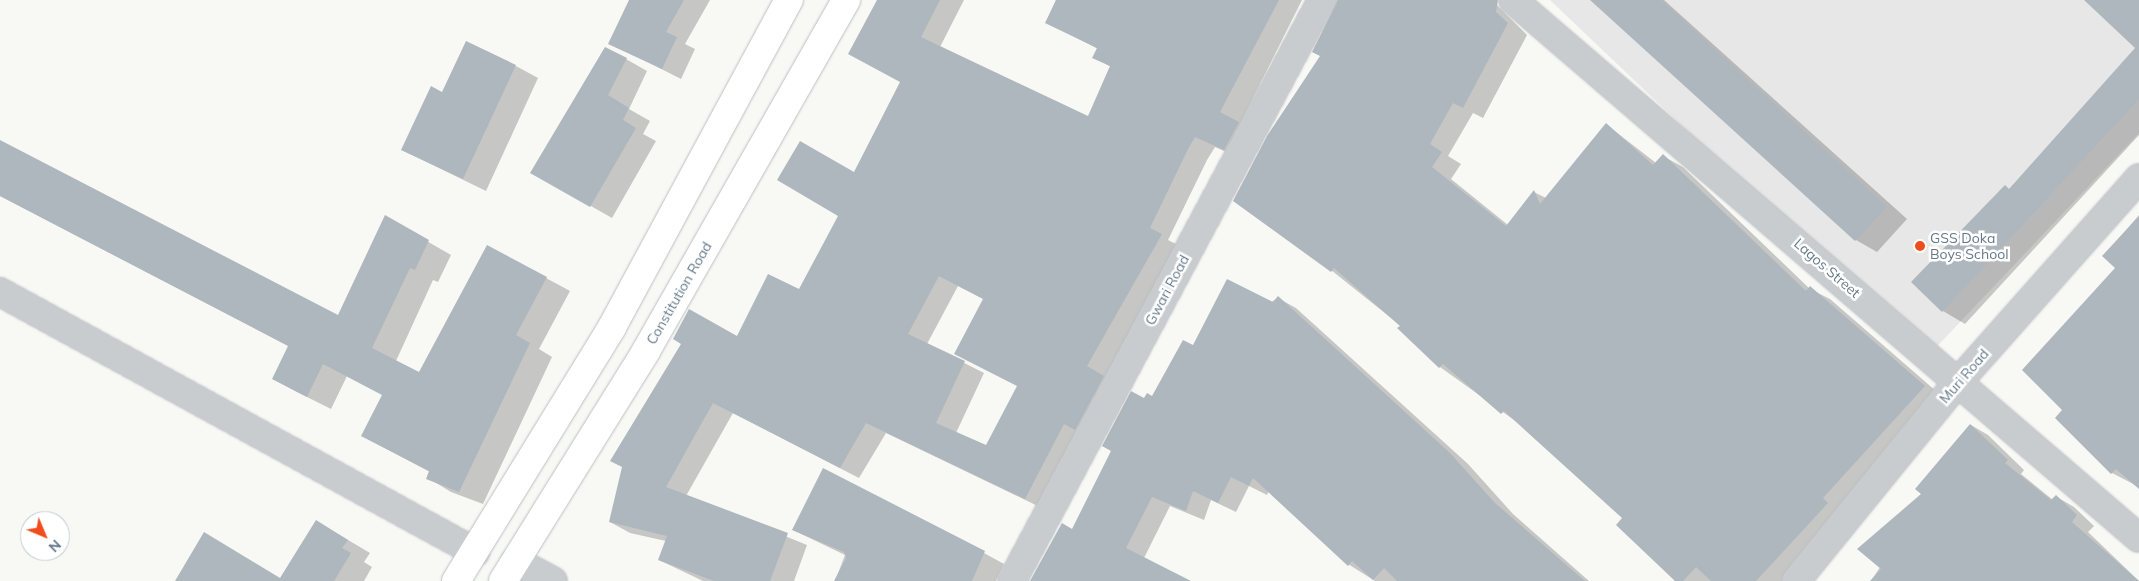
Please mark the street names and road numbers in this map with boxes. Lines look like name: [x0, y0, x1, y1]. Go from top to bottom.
street label: Lagos Street: [1791, 235, 1863, 301]
street label: Constitution Road: [643, 239, 715, 347]
street label: Gwari Road: [1141, 252, 1193, 328]
street label: Muri Road: [1936, 345, 1992, 407]

